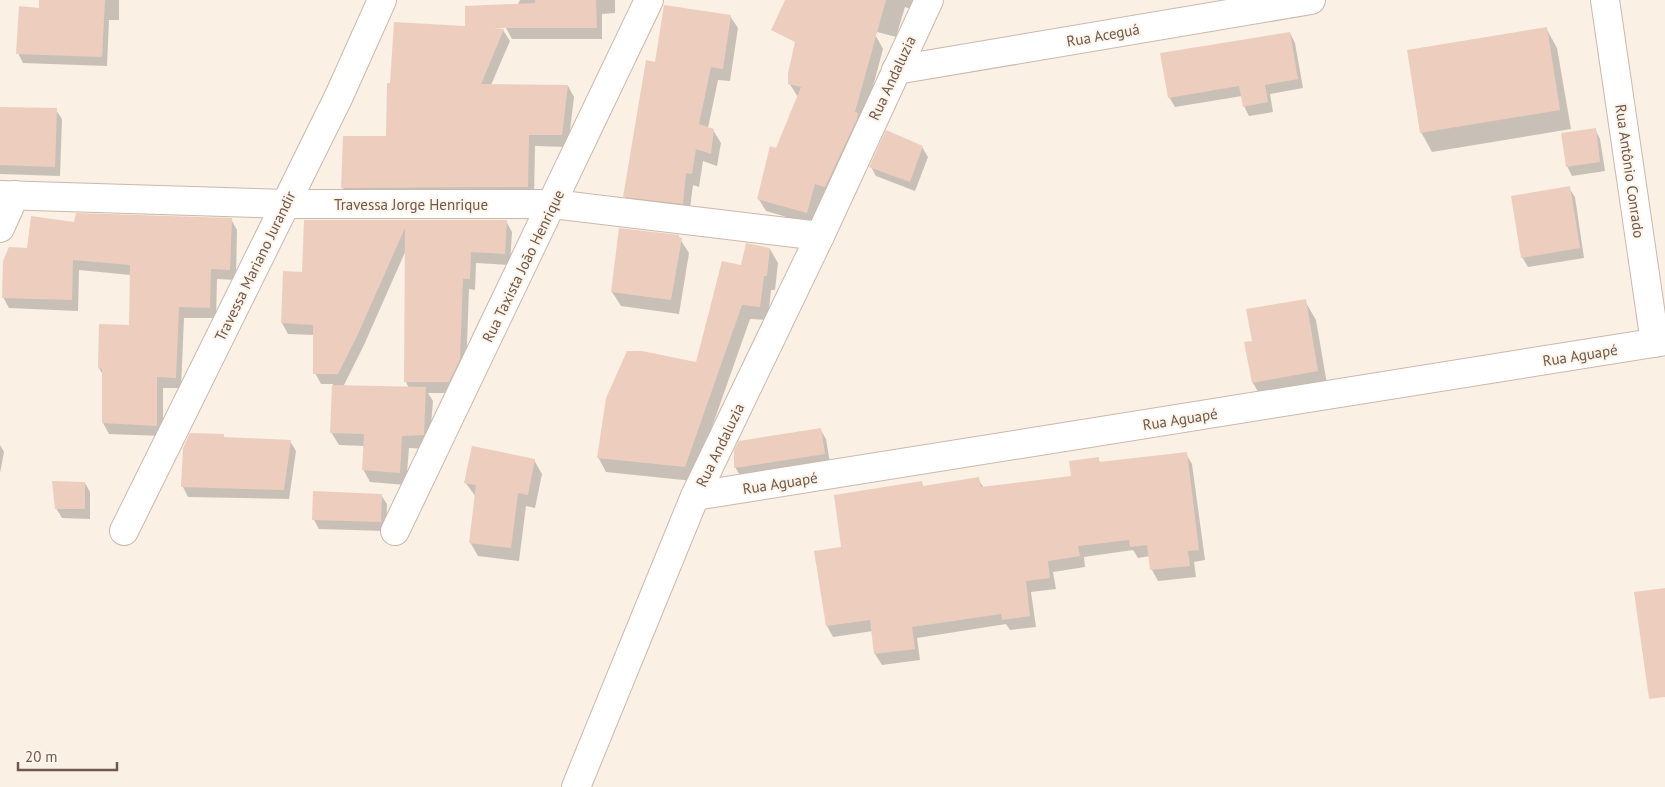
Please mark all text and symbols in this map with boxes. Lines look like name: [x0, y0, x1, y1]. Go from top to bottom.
street label: Rua Aceguá: [1065, 19, 1141, 51]
street label: Rua Andaluzia: [864, 33, 920, 123]
street label: Rua Antônio Conrado: [1611, 103, 1649, 239]
street label: Rua Taxista João Henrique: [478, 187, 568, 345]
street label: Travessa Mariano Jurandir: [210, 188, 300, 344]
street label: Travessa Jorge Henrique: [334, 195, 488, 214]
street label: Rua Aguapé: [1541, 340, 1619, 370]
street label: Rua Andaluzia: [692, 400, 748, 490]
street label: Rua Aguapé: [1141, 404, 1219, 434]
street label: Rua Aguapé: [741, 468, 819, 498]
scale bar: [18, 740, 116, 772]
text: 20 m: [25, 747, 58, 766]

